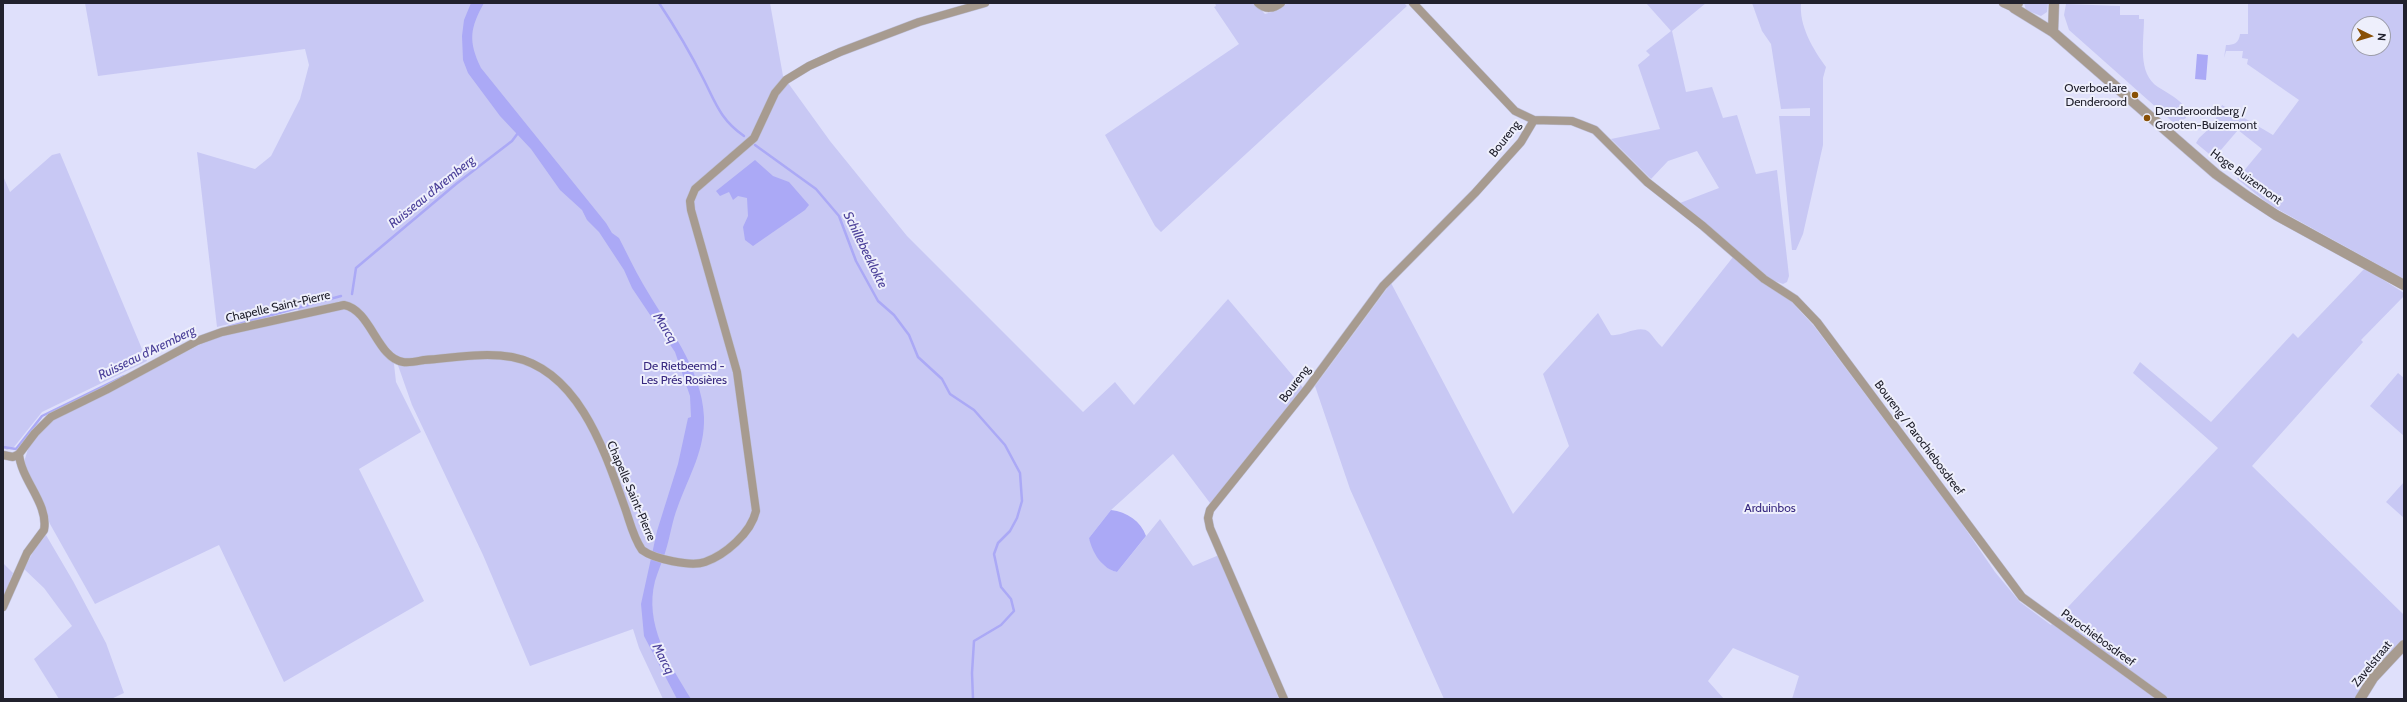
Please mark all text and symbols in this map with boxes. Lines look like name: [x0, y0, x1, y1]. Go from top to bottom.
north arrow: [2351, 16, 2391, 56]
text: N: [2375, 32, 2389, 41]
place label: Overboelare Denderoord: [2064, 81, 2127, 109]
marker: Overboelare Denderoord: [2130, 90, 2140, 100]
place label: Denderoordberg / Grooten-Buizemont: [2155, 104, 2257, 132]
marker: Denderoordberg / Grooten-Buizemont: [2142, 113, 2152, 123]
street label: Boureng: [1486, 118, 1524, 160]
street label: Hoge Buizemont: [2207, 146, 2285, 208]
water label: Ruisseau d'Aremberg: [386, 152, 478, 232]
water label: Schillebeeklokte: [840, 209, 890, 291]
street label: Chapelle Saint-Pierre: [224, 288, 332, 326]
water label: Marcq: [650, 310, 680, 346]
water label: Ruisseau d'Aremberg: [96, 323, 198, 383]
park label: De Rietbeemd - Les Prés Rosières: [641, 359, 727, 387]
street label: Boureng: [1276, 363, 1314, 405]
street label: Boureng / Parochiebosdreef: [1871, 378, 1967, 498]
street label: Chapelle Saint-Pierre: [603, 439, 659, 543]
park label: Arduinbos: [1744, 501, 1796, 515]
street label: Parochiebosdreef: [2058, 606, 2138, 670]
street label: Zavelstraat: [2349, 638, 2395, 690]
water label: Marcq: [649, 641, 677, 677]

